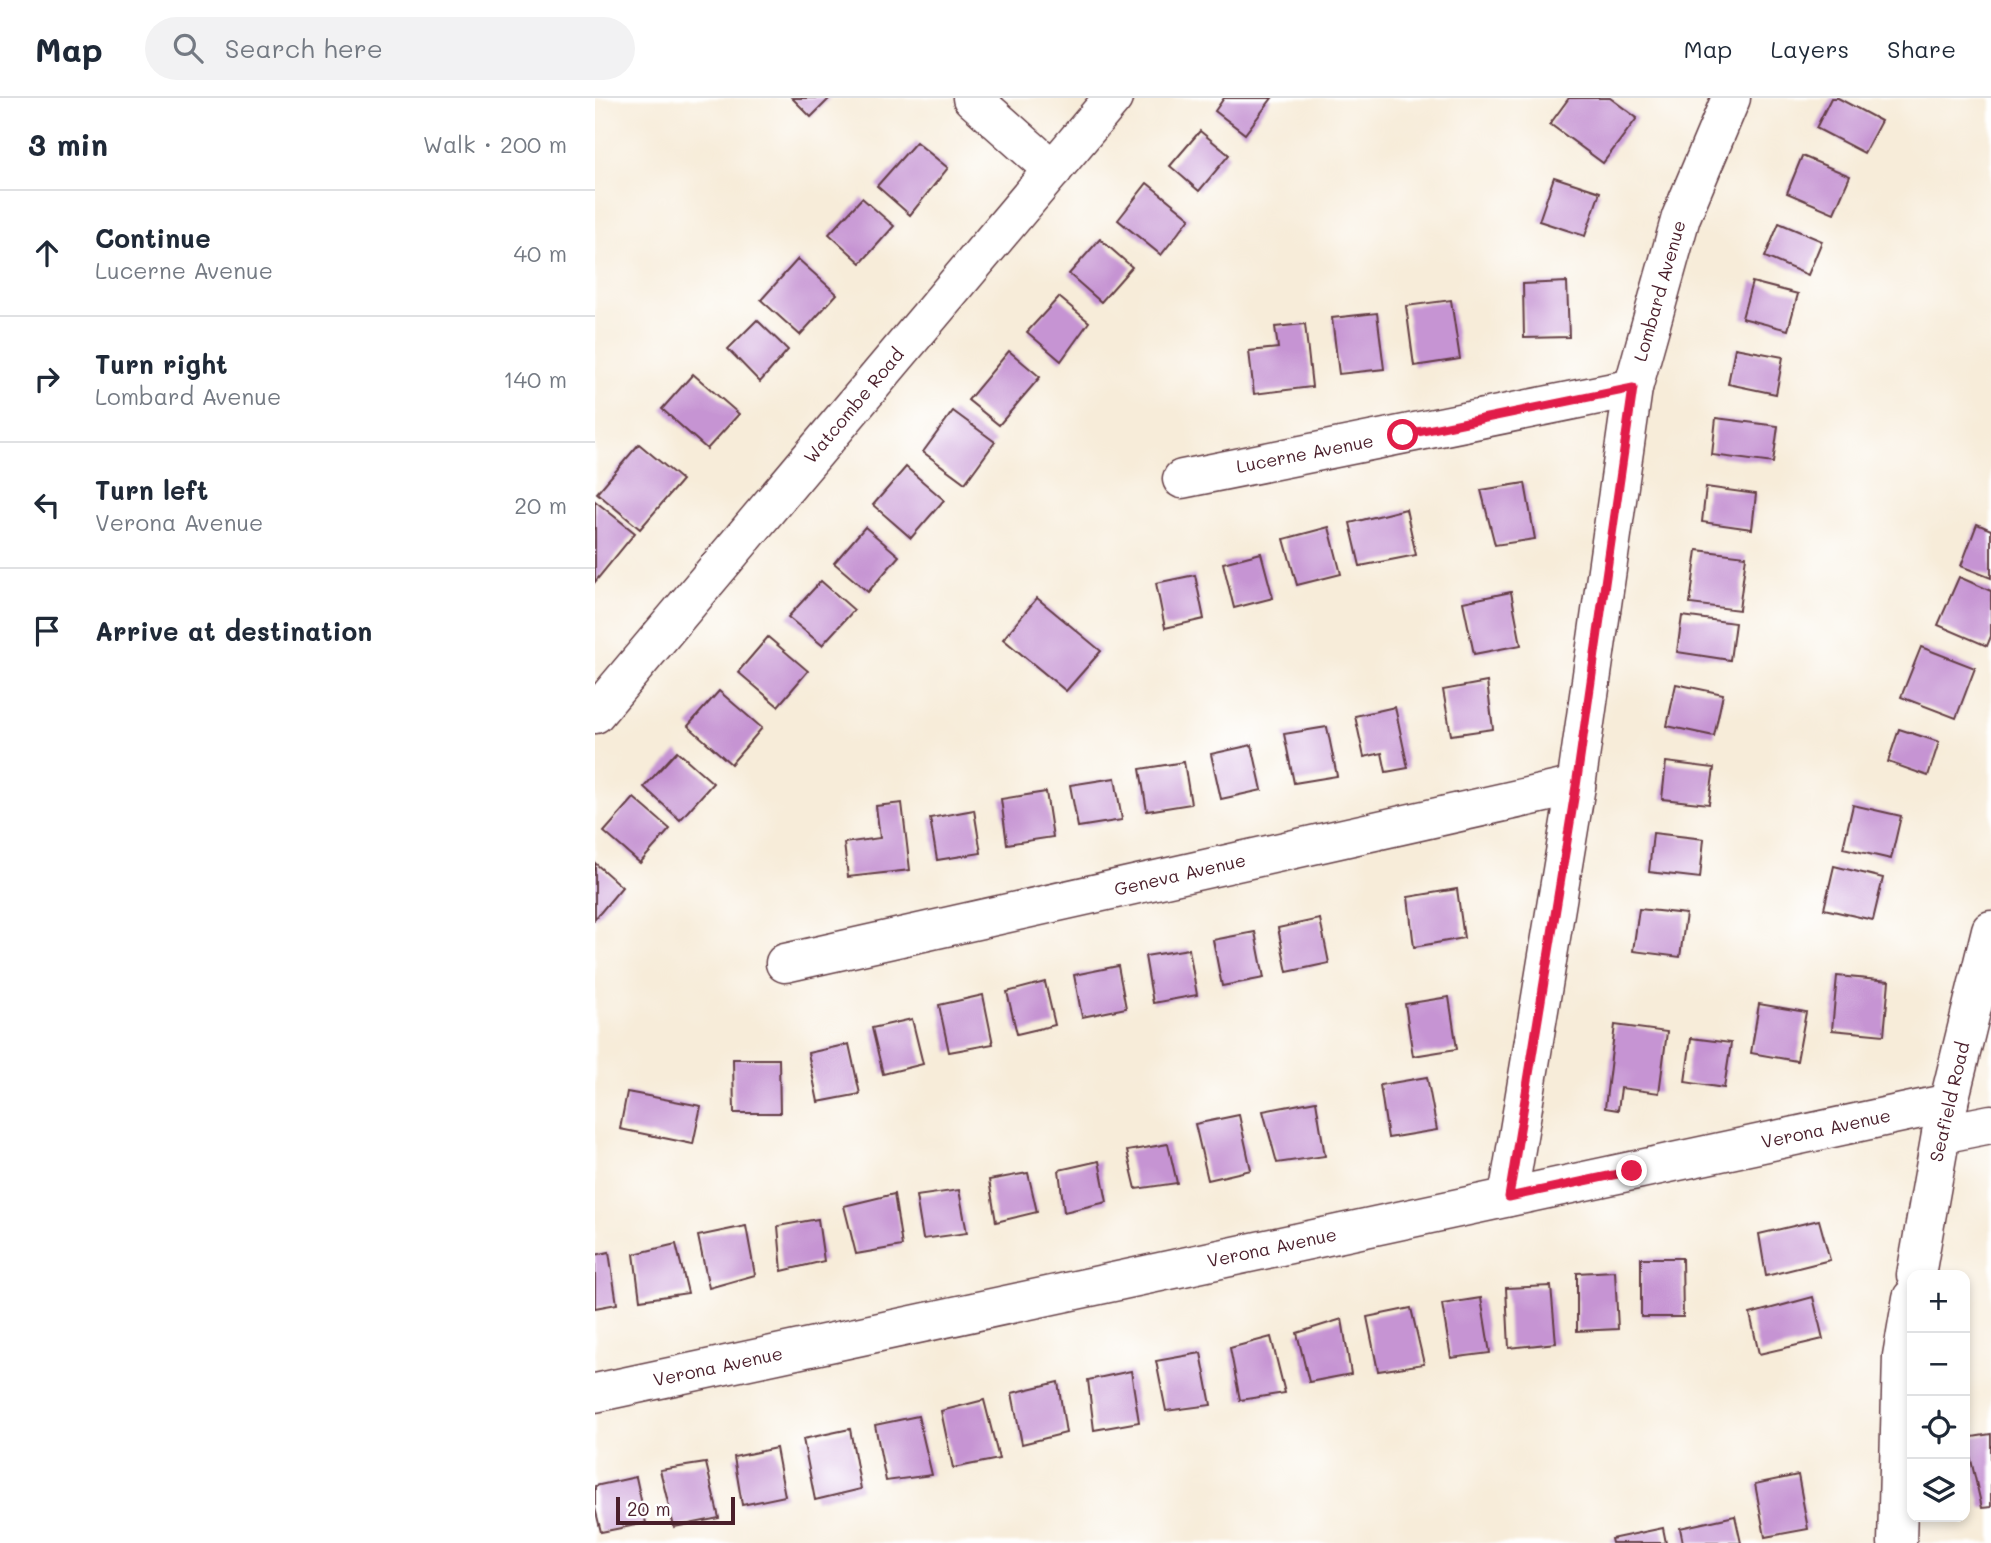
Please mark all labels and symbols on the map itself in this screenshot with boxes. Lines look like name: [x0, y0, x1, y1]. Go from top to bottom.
street label: Lombard Avenue: [1627, 217, 1691, 364]
street label: Watcombe Road: [798, 343, 909, 468]
route start: [1387, 419, 1418, 450]
street label: Lucerne Avenue: [1234, 428, 1375, 478]
street label: Geneva Avenue: [1112, 847, 1248, 901]
street label: Seafield Road: [1924, 1039, 1975, 1164]
street label: Verona Avenue: [1759, 1103, 1893, 1153]
route end: [1616, 1155, 1647, 1186]
street label: Verona Avenue: [1205, 1222, 1339, 1272]
street label: Verona Avenue: [651, 1341, 785, 1391]
scale bar: [616, 1494, 735, 1526]

